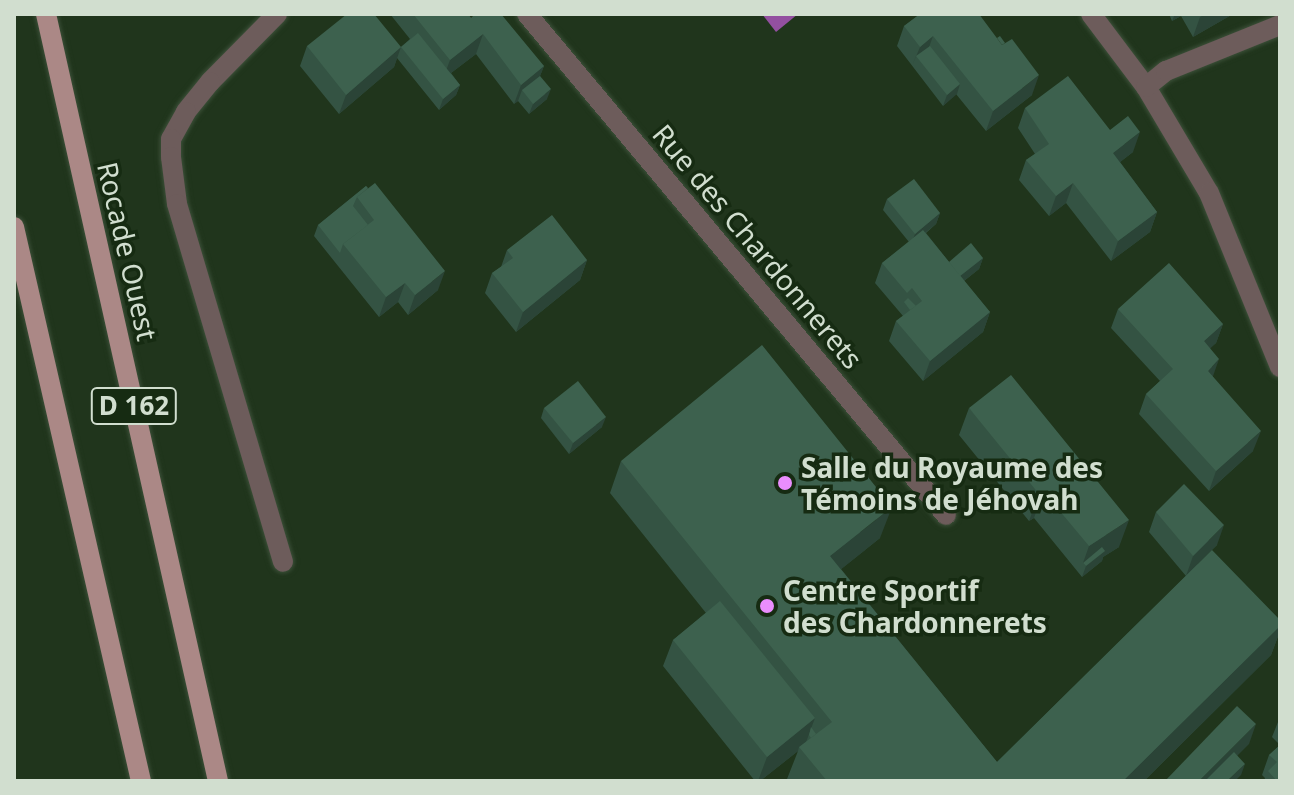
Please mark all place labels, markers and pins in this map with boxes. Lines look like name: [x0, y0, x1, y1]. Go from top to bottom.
place label: Salle du Royaume des Témoins de Jéhovah: [801, 450, 1103, 516]
marker: Salle du Royaume des Témoins de Jéhovah: [776, 474, 794, 492]
place label: Centre Sportif des Chardonnerets: [783, 573, 1047, 639]
marker: Centre Sportif des Chardonnerets: [758, 597, 776, 615]

